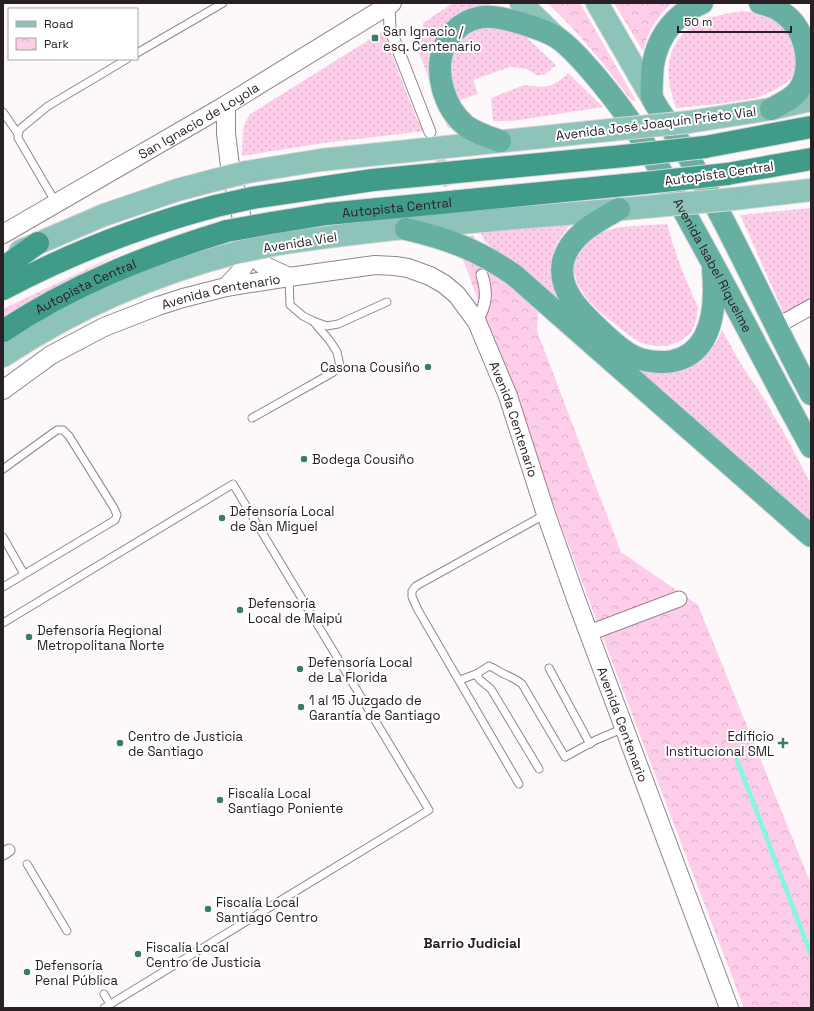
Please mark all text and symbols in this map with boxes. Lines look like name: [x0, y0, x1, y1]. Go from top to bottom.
legend: [8, 8, 138, 60]
scale bar: [678, 8, 791, 34]
text: 50 m: [684, 14, 712, 30]
text: Road: [44, 16, 73, 32]
place label: San Ignacio / esq. Centenario: [383, 23, 481, 55]
marker: San Ignacio / esq. Centenario: [370, 33, 380, 43]
text: Park: [44, 36, 69, 52]
street label: San Ignacio de Loyola: [135, 79, 263, 163]
street label: Avenida José Joaquín Prieto Vial: [555, 103, 757, 144]
street label: Autopista Central: [663, 157, 775, 190]
street label: Autopista Central: [341, 194, 453, 221]
street label: Avenida Isabel Riquelme: [669, 195, 756, 336]
street label: Avenida Viel: [262, 228, 338, 257]
street label: Autopista Central: [32, 255, 139, 318]
street label: Avenida Centenario: [159, 270, 282, 313]
place label: Casona Cousiño: [320, 359, 420, 376]
street label: Avenida Centenario: [485, 359, 542, 479]
marker: Casona Cousiño: [423, 362, 433, 372]
place label: Bodega Cousiño: [312, 451, 414, 468]
marker: Bodega Cousiño: [299, 454, 309, 464]
place label: Defensoría Local de San Miguel: [230, 503, 334, 535]
marker: Defensoría Local de San Miguel: [217, 513, 227, 523]
place label: Defensoría Local de Maipú: [248, 595, 343, 627]
marker: Defensoría Local de Maipú: [235, 605, 245, 615]
place label: Defensoría Regional Metropolitana Norte: [37, 622, 164, 654]
marker: Defensoría Regional Metropolitana Norte: [24, 632, 34, 642]
place label: Defensoría Local de La Florida: [308, 654, 412, 686]
marker: Defensoría Local de La Florida: [295, 664, 305, 674]
street label: Avenida Centenario: [593, 664, 652, 784]
place label: 1 al 15 Juzgado de Garantía de Santiago: [309, 692, 440, 724]
marker: 1 al 15 Juzgado de Garantía de Santiago: [296, 702, 306, 712]
place label: Centro de Justicia de Santiago: [128, 728, 243, 760]
place label: Edificio Institucional SML: [666, 728, 774, 760]
marker: Edificio Institucional SML: [777, 737, 789, 749]
marker: Centro de Justicia de Santiago: [115, 738, 125, 748]
place label: Fiscalía Local Santiago Poniente: [228, 785, 343, 817]
marker: Fiscalía Local Santiago Poniente: [215, 795, 225, 805]
place label: Fiscalía Local Santiago Centro: [216, 894, 318, 926]
marker: Fiscalía Local Santiago Centro: [203, 904, 213, 914]
district label: Barrio Judicial: [423, 934, 521, 952]
place label: Fiscalía Local Centro de Justicia: [146, 939, 261, 971]
marker: Fiscalía Local Centro de Justicia: [133, 949, 143, 959]
place label: Defensoría Penal Pública: [35, 957, 119, 989]
marker: Defensoría Penal Pública: [22, 967, 32, 977]

